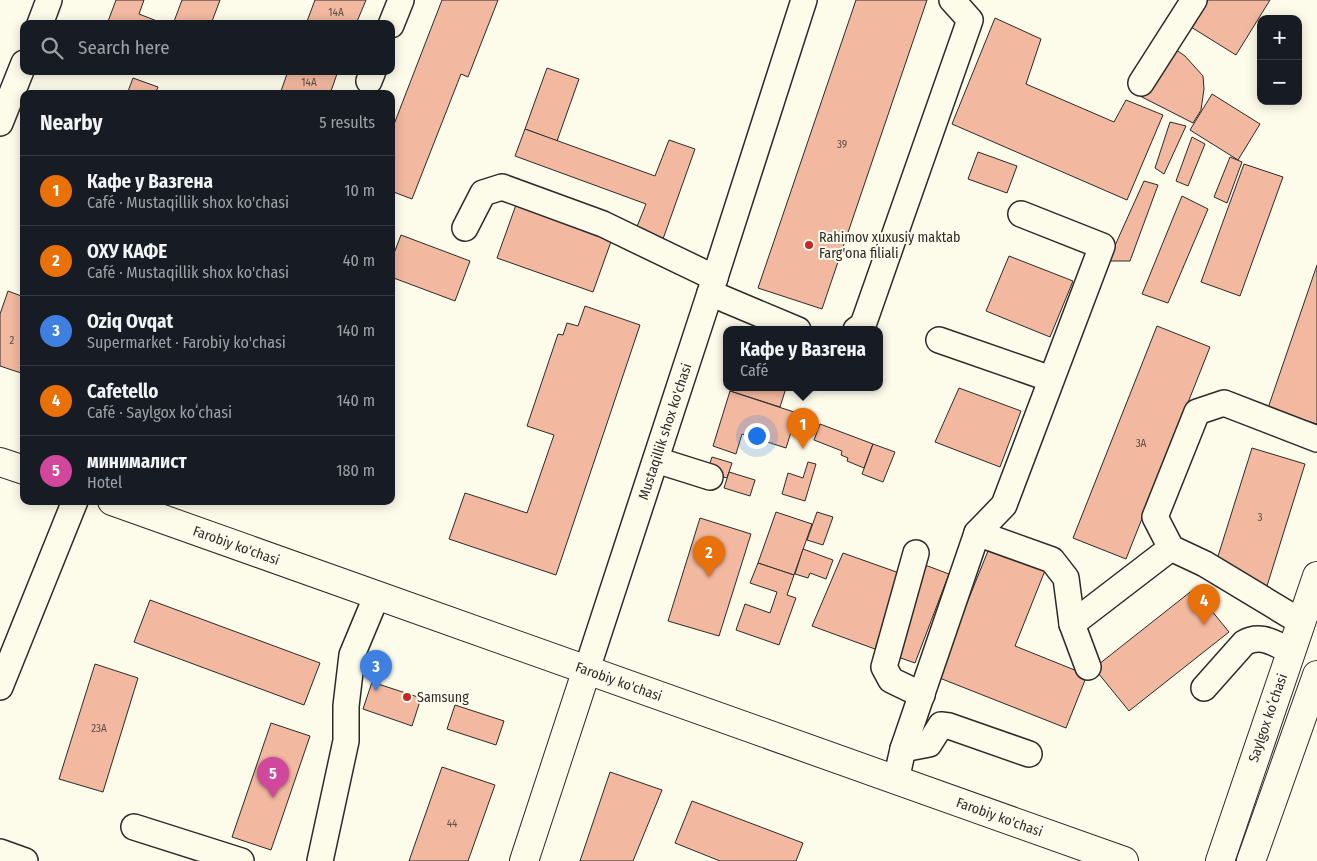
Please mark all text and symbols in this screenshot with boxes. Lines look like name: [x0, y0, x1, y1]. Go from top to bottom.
house number: 14А: [328, 6, 344, 19]
map controls: [1257, 15, 1302, 105]
button: +: [1257, 15, 1302, 60]
search box: [20, 20, 395, 75]
icon: search: [38, 34, 66, 62]
text: Search here: [78, 36, 170, 59]
button: −: [1257, 60, 1302, 105]
house number: 14А: [301, 76, 317, 89]
text: Nearby: [40, 110, 102, 136]
text: 5 results: [319, 113, 375, 132]
house number: 39: [837, 138, 847, 151]
text: Кафе у Вазгена: [87, 170, 213, 193]
text: 1: [53, 181, 59, 200]
text: 10 m: [344, 181, 375, 200]
text: Café · Mustaqillik shox ko'chasi: [87, 193, 289, 212]
place label: Rahimov xuxusiy maktab Farg'ona filiali: [819, 229, 961, 262]
marker: Rahimov xuxusiy maktab Farg'ona filiali: [803, 239, 815, 251]
text: ОХУ КАФЕ: [87, 240, 167, 263]
text: 2: [52, 251, 60, 270]
text: 40 m: [343, 251, 375, 270]
text: Café · Mustaqillik shox ko'chasi: [87, 263, 289, 282]
text: Oziq Ovqat: [87, 310, 173, 333]
text: 3: [52, 321, 60, 340]
text: 140 m: [337, 321, 375, 340]
popup: [723, 326, 883, 391]
text: Supermarket · Farobiy ko'chasi: [87, 333, 286, 352]
house number: 2: [10, 334, 15, 347]
text: Кафе у Вазгена: [740, 338, 866, 361]
street label: Mustaqillik shox ko'chasi: [634, 361, 695, 502]
text: Café: [740, 361, 768, 380]
text: Cafetello: [87, 380, 158, 403]
text: 4: [52, 391, 60, 410]
text: 140 m: [337, 391, 375, 410]
text: Café · Saylgox koʻchasi: [87, 403, 232, 422]
pin: 1: [787, 408, 819, 449]
your location: [744, 423, 770, 449]
house number: 3А: [1136, 437, 1147, 450]
text: минималист: [87, 450, 187, 473]
text: 5: [52, 461, 60, 480]
text: 180 m: [336, 461, 375, 480]
text: Hotel: [87, 473, 122, 492]
house number: 3: [1258, 511, 1263, 524]
street label: Farobiy ko'chasi: [191, 522, 282, 568]
pin: 2: [693, 536, 725, 577]
pin: 4: [1188, 584, 1220, 625]
pin: 3: [360, 650, 392, 691]
street label: Farobiy ko'chasi: [573, 658, 664, 705]
street label: Saylgox koʻchasi: [1245, 671, 1291, 765]
place label: Samsung: [417, 689, 469, 706]
marker: Samsung: [401, 691, 413, 703]
house number: 23А: [91, 722, 107, 735]
pin: 5: [257, 757, 289, 798]
street label: Farobiy ko'chasi: [954, 794, 1045, 840]
house number: 44: [447, 817, 458, 830]

